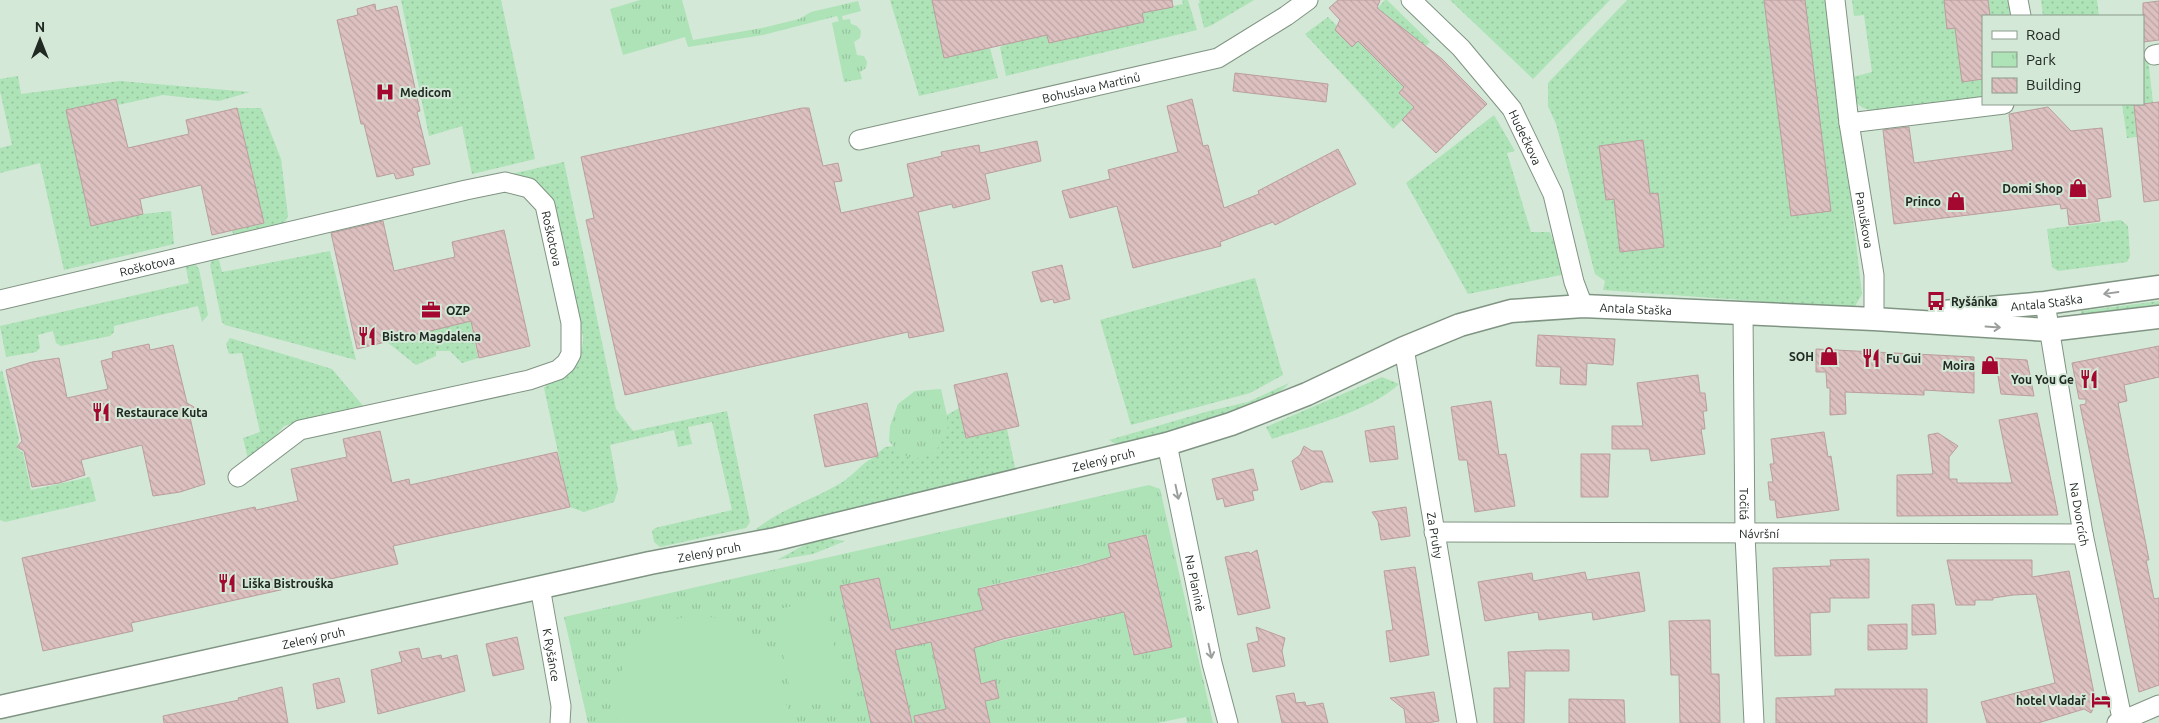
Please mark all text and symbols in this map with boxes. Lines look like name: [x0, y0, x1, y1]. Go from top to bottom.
north arrow: [15, 15, 65, 65]
legend: [1982, 15, 2144, 105]
text: N: [35, 19, 45, 35]
text: Road: [2026, 26, 2061, 43]
text: Park: [2026, 51, 2056, 68]
street label: Bohuslava Martinů: [1041, 70, 1141, 104]
text: Building: [2026, 76, 2081, 93]
hospital icon: Medicom: [374, 81, 396, 103]
place label: Medicom: [400, 86, 451, 99]
street label: Hudečkova: [1507, 108, 1544, 167]
shop icon: Domi Shop: [2067, 177, 2089, 199]
place label: Domi Shop: [2002, 182, 2063, 195]
shop icon: Princo: [1945, 190, 1967, 212]
street label: Panuškova: [1854, 191, 1876, 249]
place label: Princo: [1905, 195, 1941, 208]
street label: Roškotova: [540, 210, 565, 267]
street label: Roškotova: [118, 253, 176, 278]
one-way arrow: [2103, 288, 2119, 298]
bus stop icon: Ryšánka: [1925, 290, 1947, 312]
street label: Antala Staška: [2010, 291, 2083, 313]
place label: Ryšánka: [1951, 295, 1998, 308]
office icon: OZP: [420, 299, 442, 321]
street label: Antala Staška: [1599, 300, 1672, 316]
place label: OZP: [446, 304, 471, 317]
one-way arrow: [1985, 322, 2001, 331]
restaurant icon: Bistro Magdalena: [356, 325, 378, 347]
place label: Bistro Magdalena: [382, 330, 481, 343]
shop icon: SOH: [1818, 345, 1840, 367]
restaurant icon: Fu Gui: [1860, 347, 1882, 369]
place label: SOH: [1789, 350, 1814, 363]
place label: Fu Gui: [1886, 352, 1921, 365]
shop icon: Moira: [1979, 354, 2001, 376]
place label: Moira: [1942, 359, 1975, 372]
restaurant icon: You You Ge: [2078, 368, 2100, 390]
place label: You You Ge: [2011, 373, 2074, 386]
restaurant icon: Restaurace Kuta: [90, 401, 112, 423]
place label: Restaurace Kuta: [116, 406, 208, 419]
street label: Zelený pruh: [1071, 446, 1136, 473]
street label: Na Dvorcích: [2068, 481, 2092, 547]
one-way arrow: [1172, 484, 1182, 500]
street label: Točitá: [1738, 488, 1751, 520]
street label: Za Pruhy: [1425, 511, 1446, 560]
street label: Návršní: [1739, 526, 1780, 540]
street label: Zelený pruh: [677, 539, 742, 564]
street label: Na Planině: [1183, 554, 1208, 612]
restaurant icon: Liška Bistrouška: [216, 572, 238, 594]
place label: Liška Bistrouška: [242, 577, 334, 590]
street label: Zelený pruh: [281, 624, 346, 651]
street label: K Ryšánce: [541, 627, 563, 683]
one-way arrow: [1205, 643, 1215, 659]
hotel icon: hotel Vladař: [2090, 689, 2112, 711]
place label: hotel Vladař: [2016, 694, 2086, 707]

